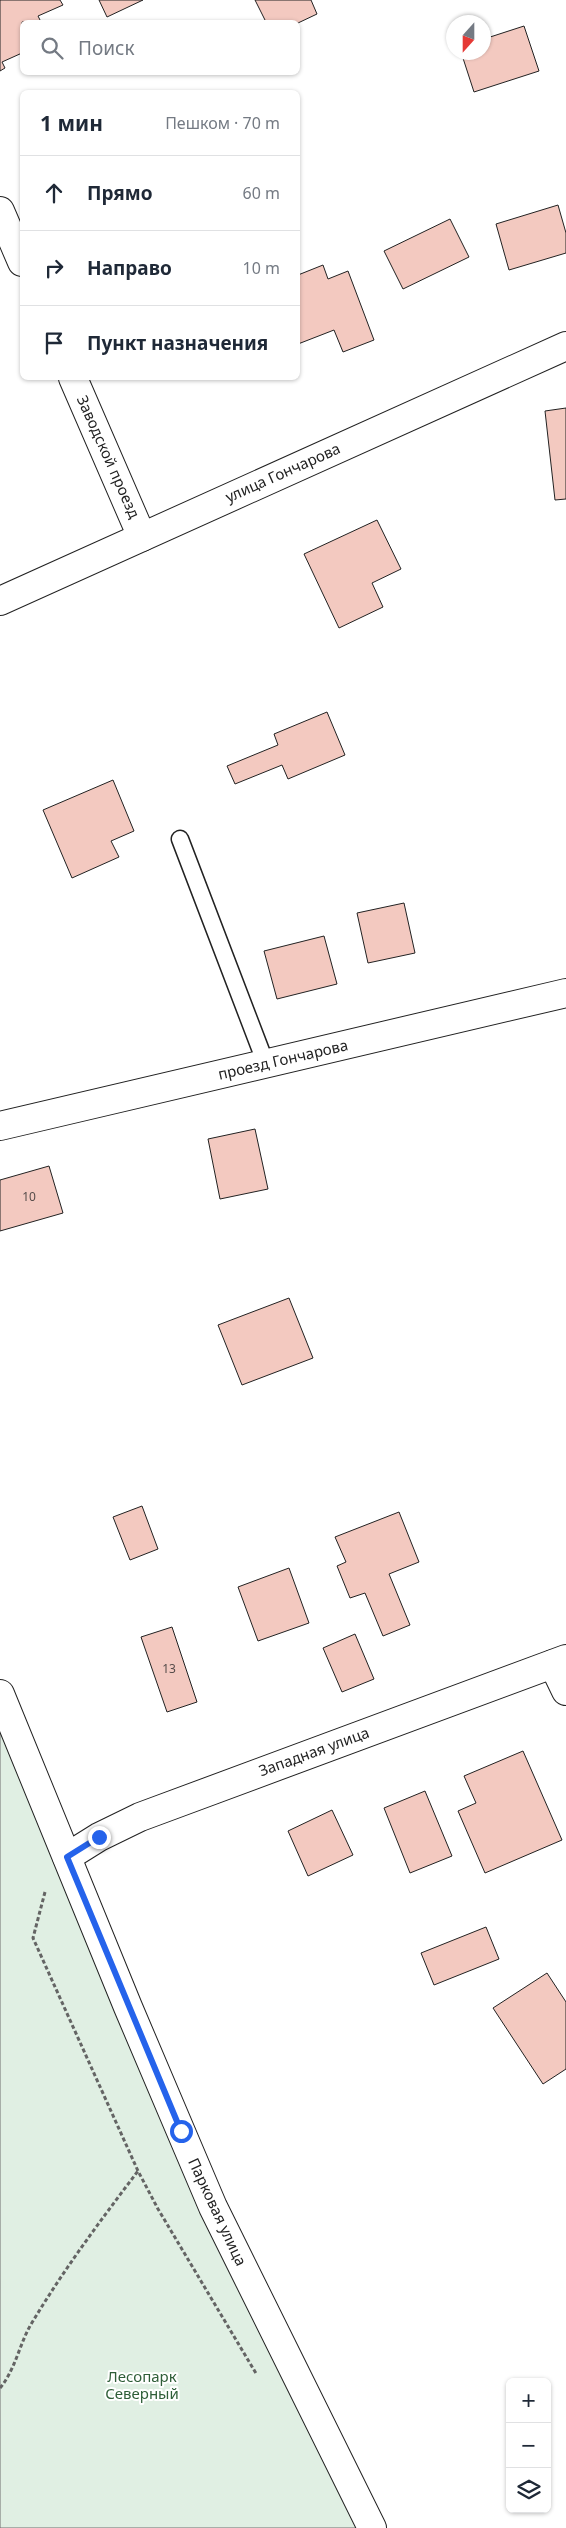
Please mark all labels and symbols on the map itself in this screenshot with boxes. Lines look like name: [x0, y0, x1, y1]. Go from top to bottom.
north arrow: [446, 15, 491, 60]
street label: Заводской проезд: [73, 392, 145, 521]
street label: улица Гончарова: [222, 438, 343, 506]
street label: проезд Гончарова: [216, 1034, 350, 1084]
house number: 10: [22, 1188, 36, 1205]
house number: 13: [162, 1660, 176, 1677]
street label: Западная улица: [256, 1722, 372, 1780]
route end: [88, 1826, 111, 1849]
route start: [170, 2120, 193, 2143]
street label: Парковая улица: [184, 2154, 252, 2269]
park label: Лесопарк Северный: [105, 2366, 179, 2403]

